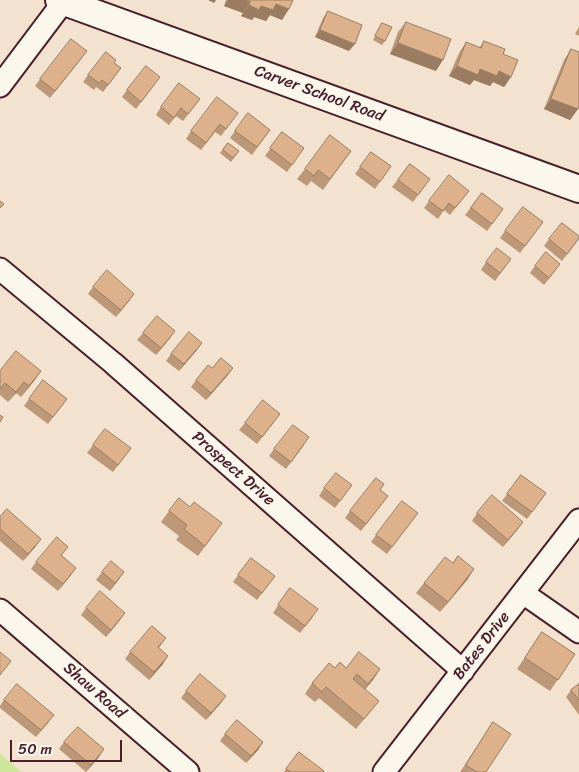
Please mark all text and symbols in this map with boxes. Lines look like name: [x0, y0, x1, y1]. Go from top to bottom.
street label: Carver School Road: [252, 62, 386, 126]
street label: Prospect Drive: [188, 428, 278, 510]
street label: Bates Drive: [449, 608, 515, 684]
street label: Shaw Road: [59, 659, 129, 723]
scale bar: [12, 730, 125, 762]
text: 50 m: [18, 736, 52, 762]

